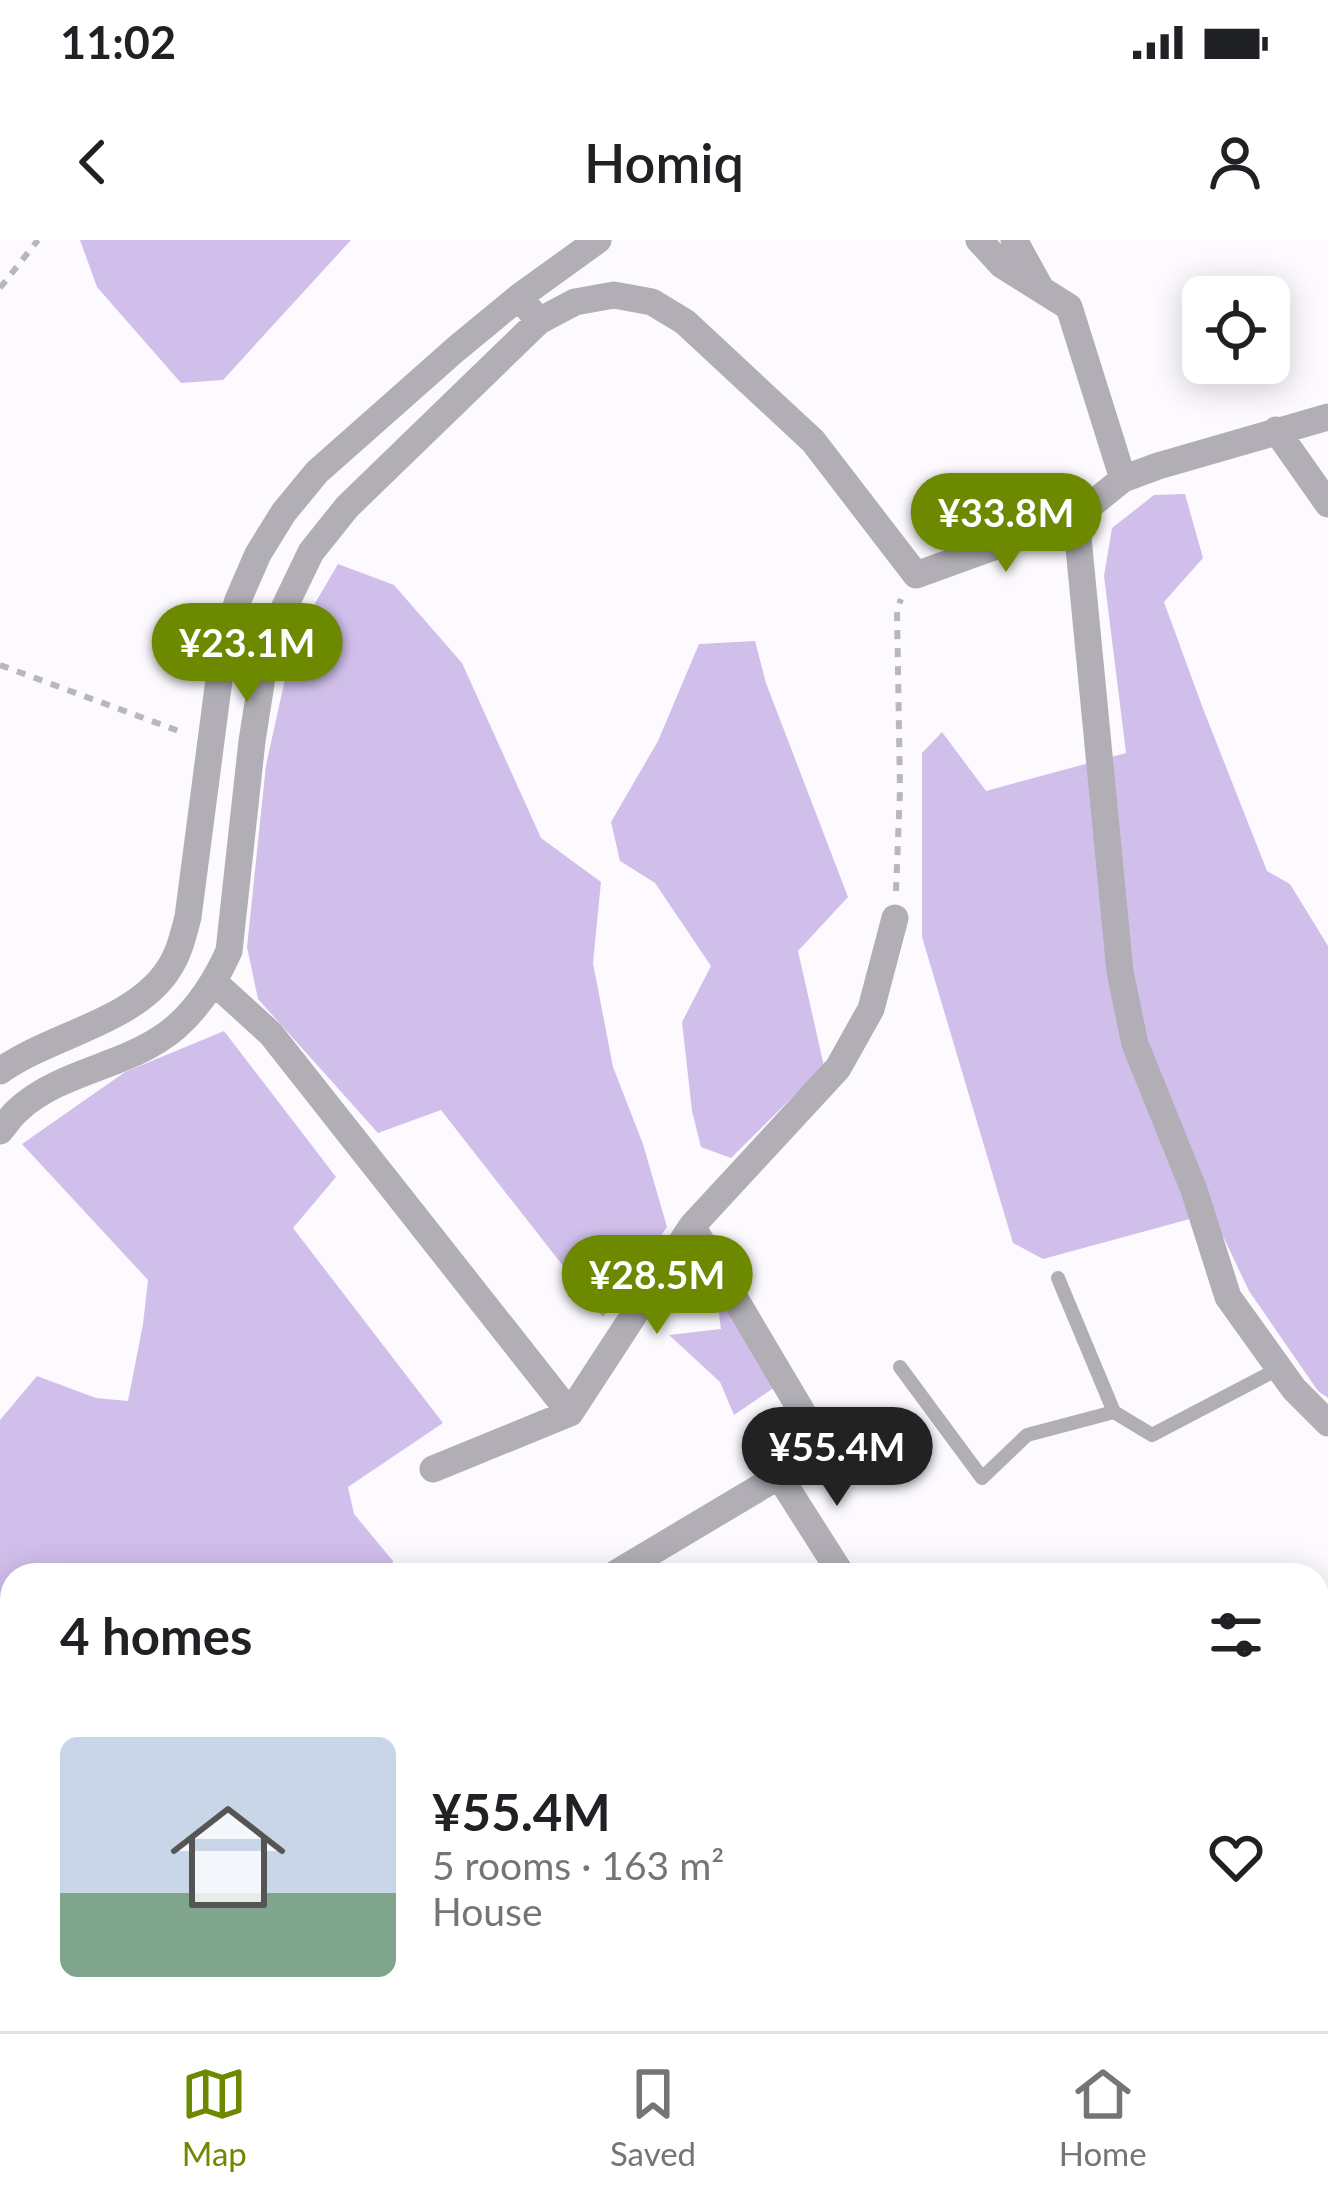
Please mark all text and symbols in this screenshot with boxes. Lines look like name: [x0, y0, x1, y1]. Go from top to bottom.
text: 11:02: [60, 15, 176, 69]
icon: back: [60, 129, 126, 195]
icon: person: [1202, 129, 1268, 195]
text: Homiq: [584, 130, 744, 195]
map controls: [1182, 276, 1290, 384]
button: locate: [1182, 276, 1290, 384]
pin: ¥33.8M: [908, 473, 1104, 575]
text: ¥33.8M: [938, 489, 1074, 535]
pin: ¥23.1M: [149, 603, 345, 705]
text: ¥23.1M: [179, 619, 315, 665]
pin: ¥28.5M: [559, 1235, 755, 1337]
text: ¥28.5M: [589, 1251, 725, 1297]
pin: ¥55.4M: [739, 1407, 935, 1509]
text: ¥55.4M: [769, 1423, 905, 1469]
icon: filters: [1203, 1602, 1269, 1668]
text: 4 homes: [60, 1605, 252, 1666]
text: ¥55.4M: [432, 1781, 611, 1842]
icon: home: [156, 1785, 300, 1929]
icon: heart: [1203, 1824, 1269, 1890]
text: 5 rooms · 163 m²: [432, 1842, 724, 1888]
text: House: [432, 1888, 543, 1934]
tab: Map: [181, 2061, 247, 2173]
tab: Saved: [610, 2061, 696, 2173]
tab: Home: [1059, 2061, 1147, 2173]

